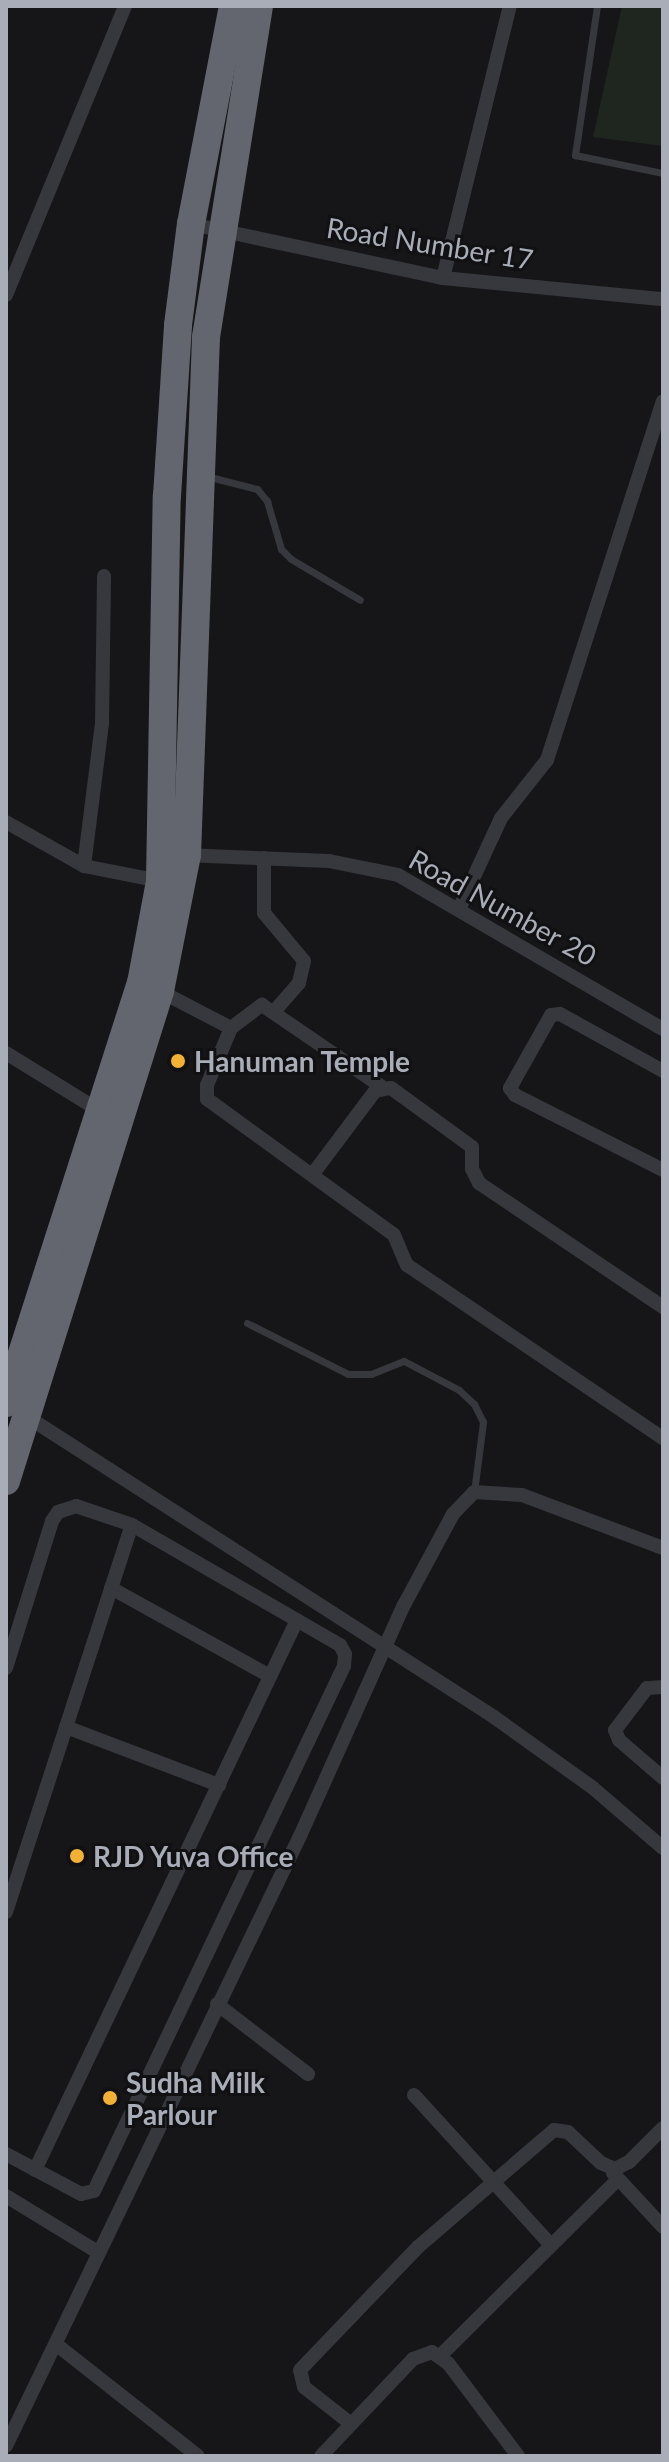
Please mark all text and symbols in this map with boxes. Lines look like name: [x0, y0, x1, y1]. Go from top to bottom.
street label: Road Number 17: [324, 210, 536, 276]
street label: Road Number 20: [403, 842, 603, 972]
place label: Hanuman Temple: [194, 1044, 411, 1078]
marker: Hanuman Temple: [169, 1052, 187, 1070]
place label: RJD Yuva Office: [93, 1839, 295, 1873]
marker: RJD Yuva Office: [68, 1847, 86, 1865]
place label: Sudha Milk Parlour: [126, 2065, 265, 2131]
marker: Sudha Milk Parlour: [101, 2089, 119, 2107]

